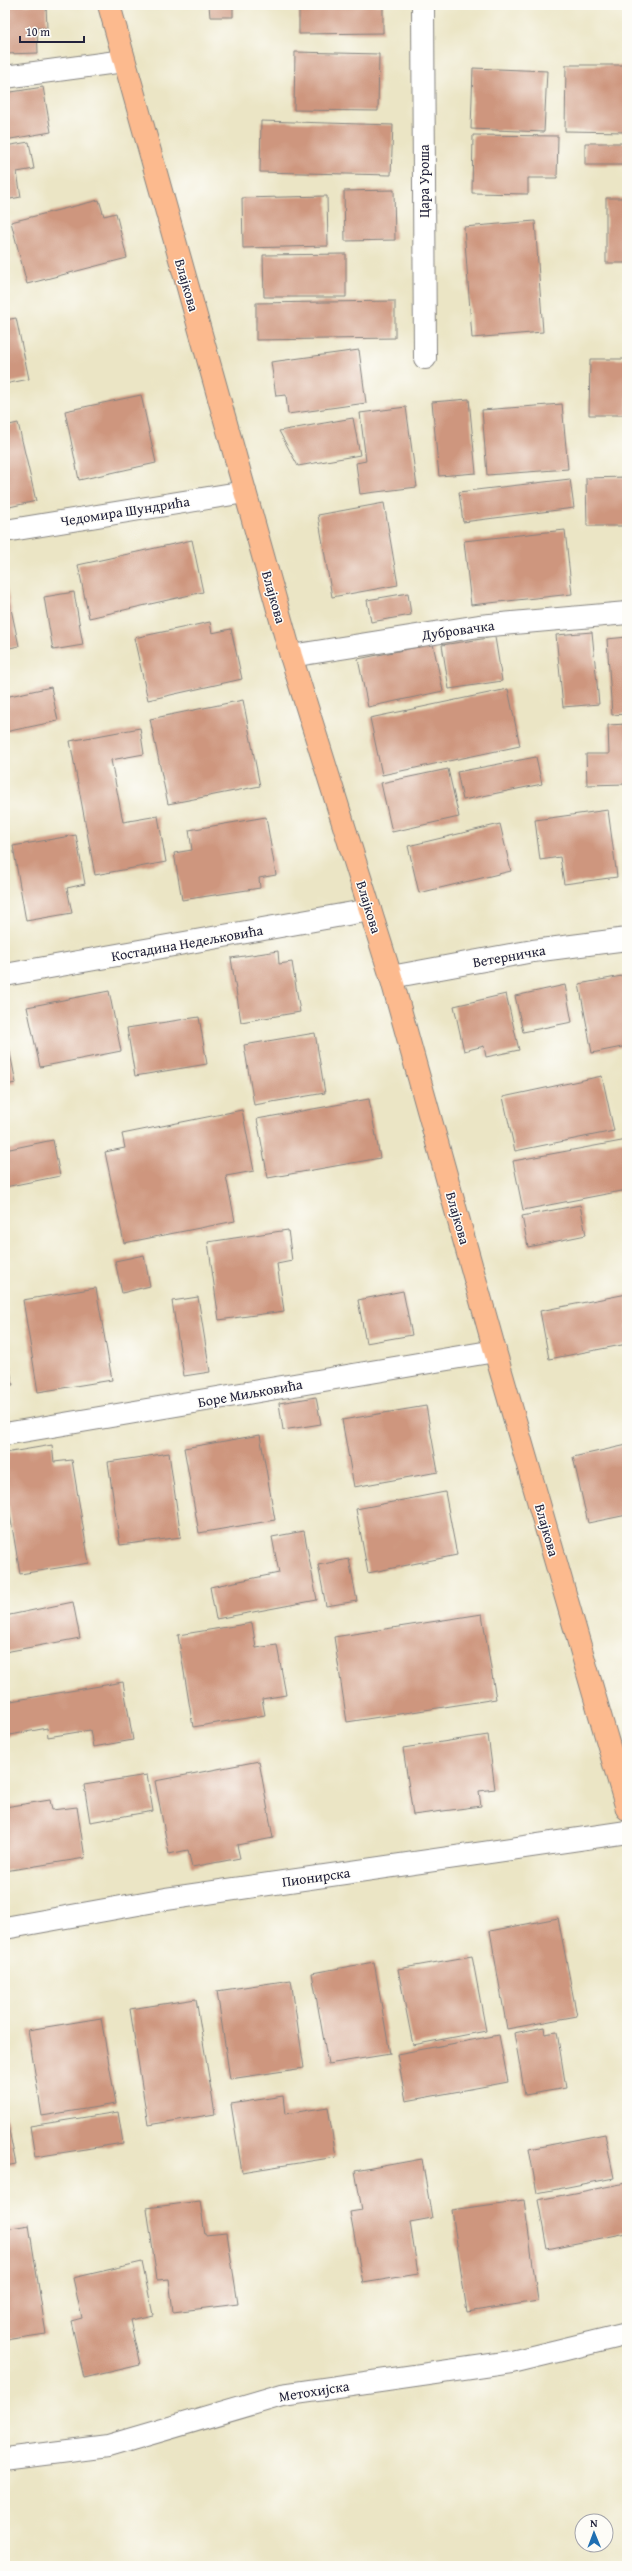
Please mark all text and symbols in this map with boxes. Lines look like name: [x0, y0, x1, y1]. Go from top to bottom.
scale bar: [20, 18, 84, 44]
text: 10 m: [26, 23, 50, 40]
street label: Цара Уроша: [414, 144, 434, 218]
street label: Влајкова: [170, 256, 204, 314]
street label: Чедомира Шундрића: [59, 491, 191, 531]
street label: Влајкова: [257, 568, 291, 626]
street label: Дубровачка: [420, 615, 496, 645]
street label: Влајкова: [352, 878, 387, 936]
street label: Костадина Недељковића: [110, 920, 265, 966]
street label: Ветерничка: [471, 940, 547, 972]
street label: Влајкова: [441, 1189, 475, 1247]
street label: Боре Миљковића: [196, 1374, 304, 1412]
street label: Влајкова: [530, 1501, 564, 1559]
street label: Пионирска: [281, 1862, 352, 1892]
street label: Метохијска: [277, 2376, 351, 2406]
north arrow: [574, 2513, 614, 2553]
text: N: [590, 2515, 598, 2531]

